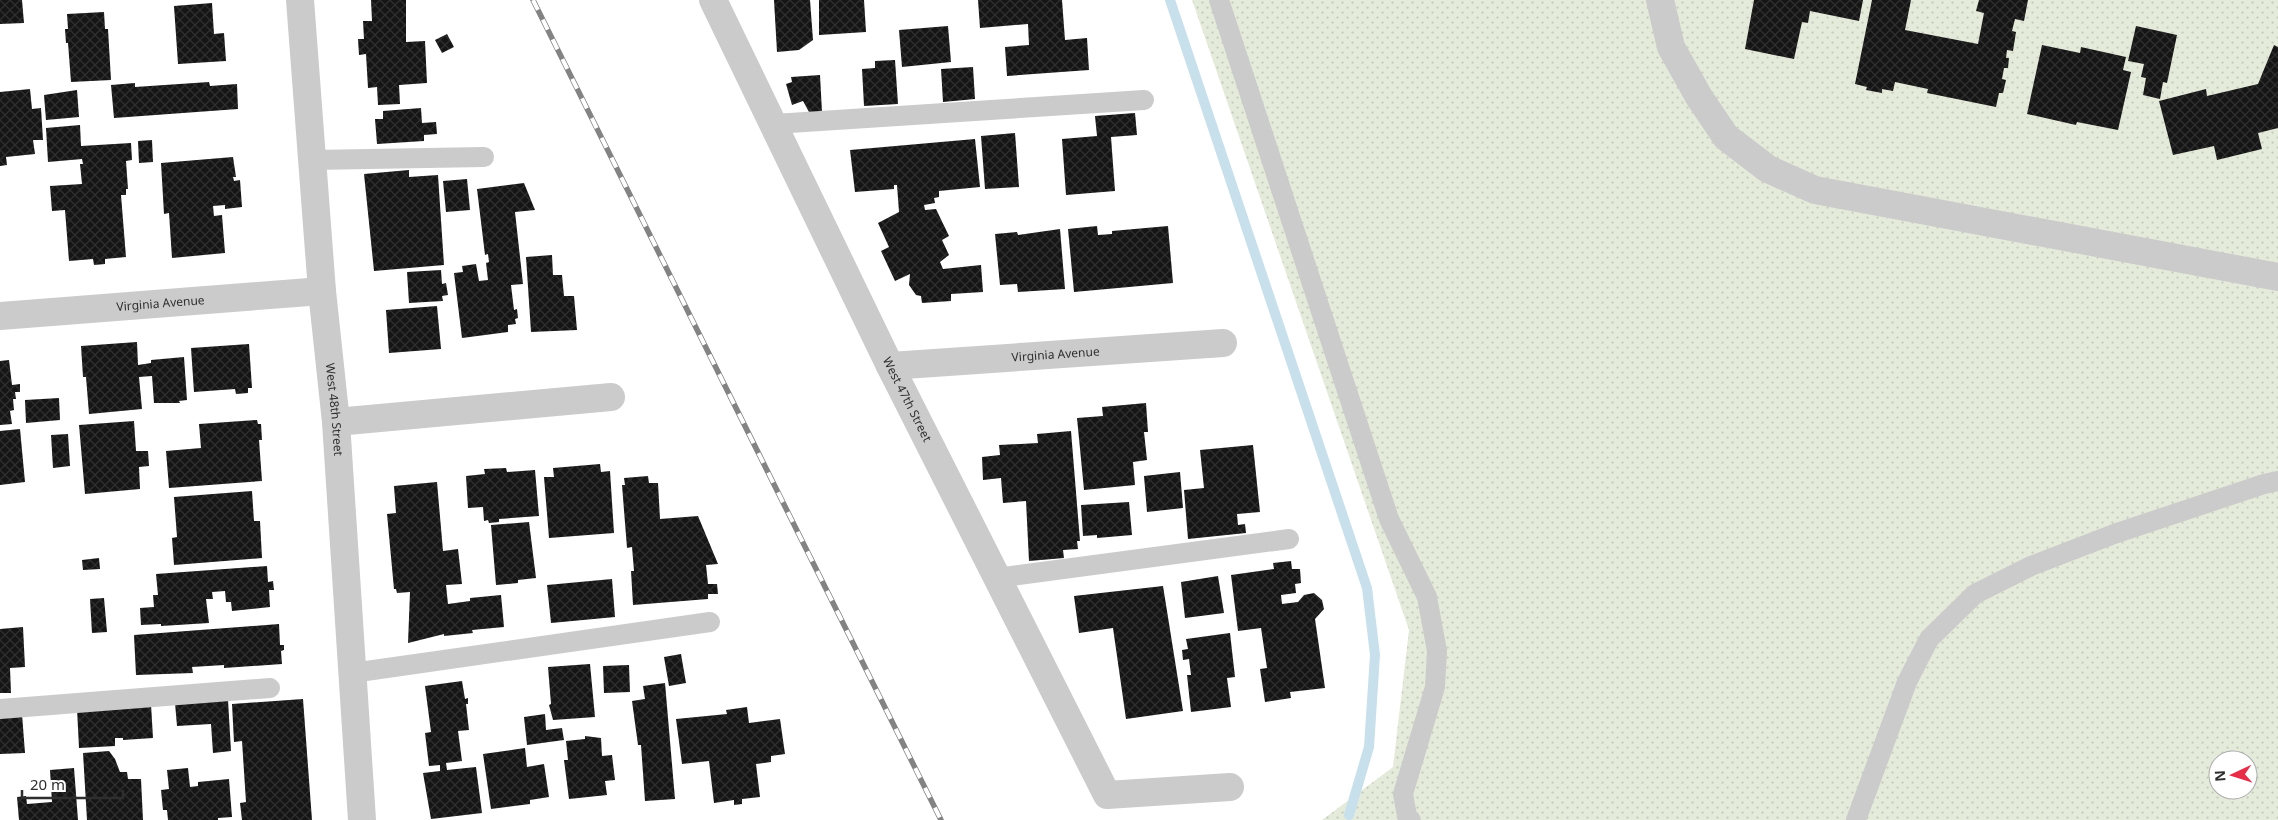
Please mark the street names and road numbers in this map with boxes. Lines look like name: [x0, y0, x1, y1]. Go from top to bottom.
street label: Virginia Avenue: [116, 291, 205, 315]
street label: Virginia Avenue: [1011, 343, 1100, 366]
street label: West 47th Street: [879, 354, 936, 445]
street label: West 48th Street: [322, 362, 347, 457]

